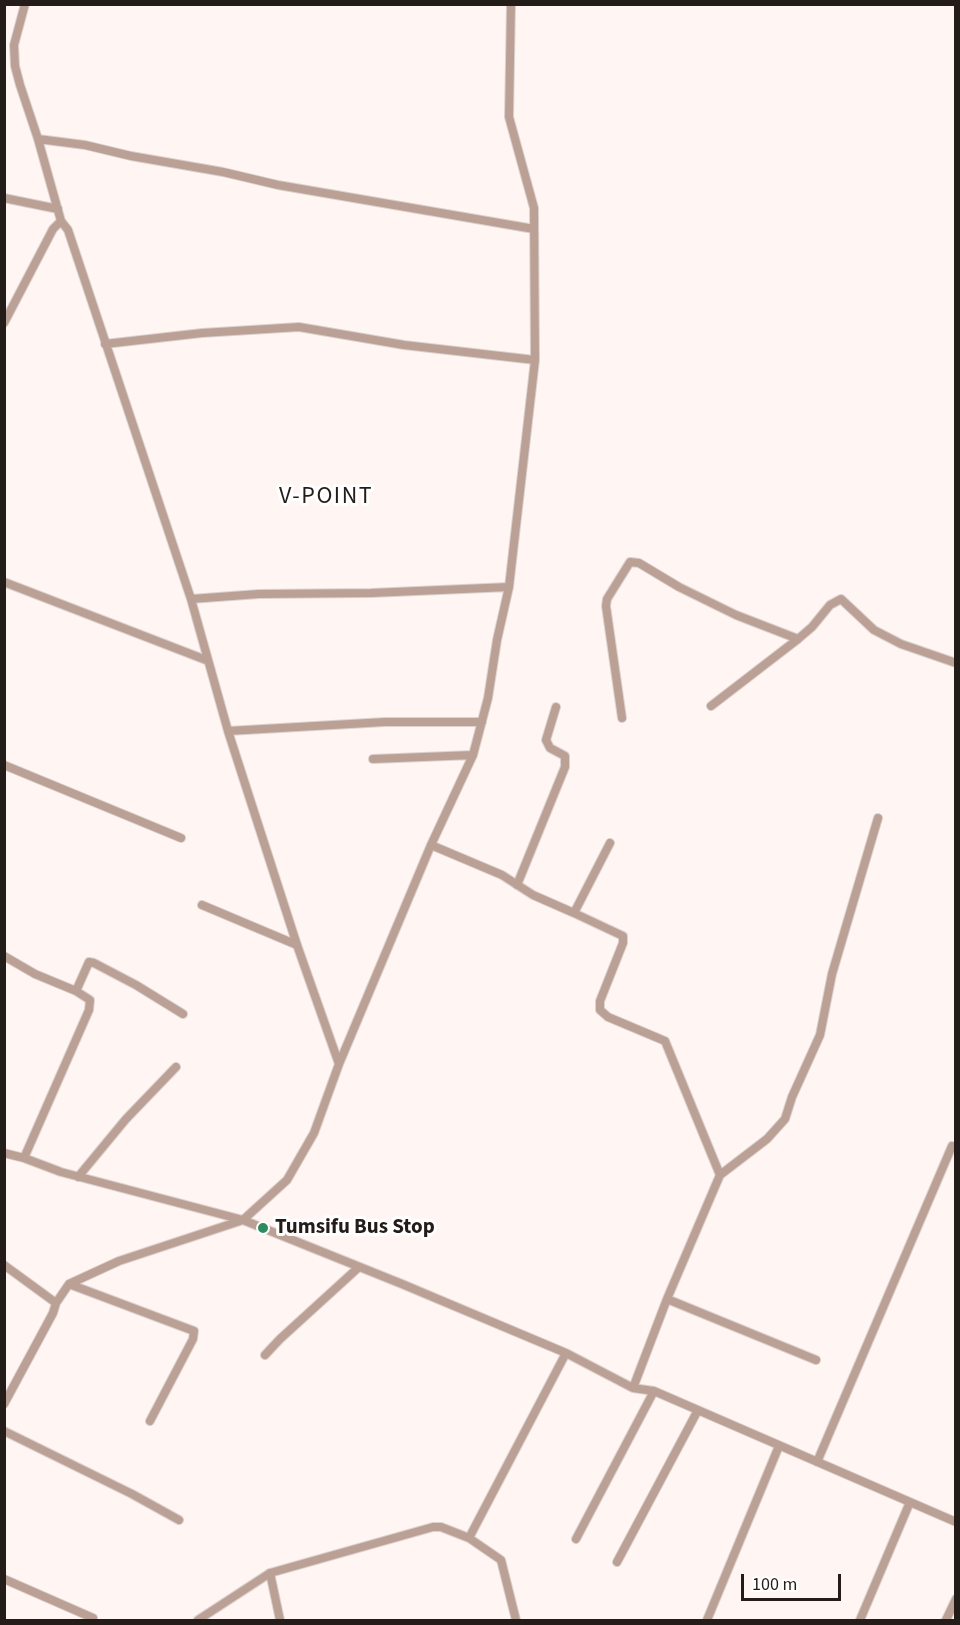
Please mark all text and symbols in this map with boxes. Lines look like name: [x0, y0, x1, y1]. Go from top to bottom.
district label: V-POINT: [279, 484, 373, 512]
place label: Tumsifu Bus Stop: [275, 1215, 435, 1241]
marker: Tumsifu Bus Stop: [256, 1221, 270, 1235]
scale bar: [744, 1562, 844, 1600]
text: 100 m: [752, 1572, 797, 1597]

